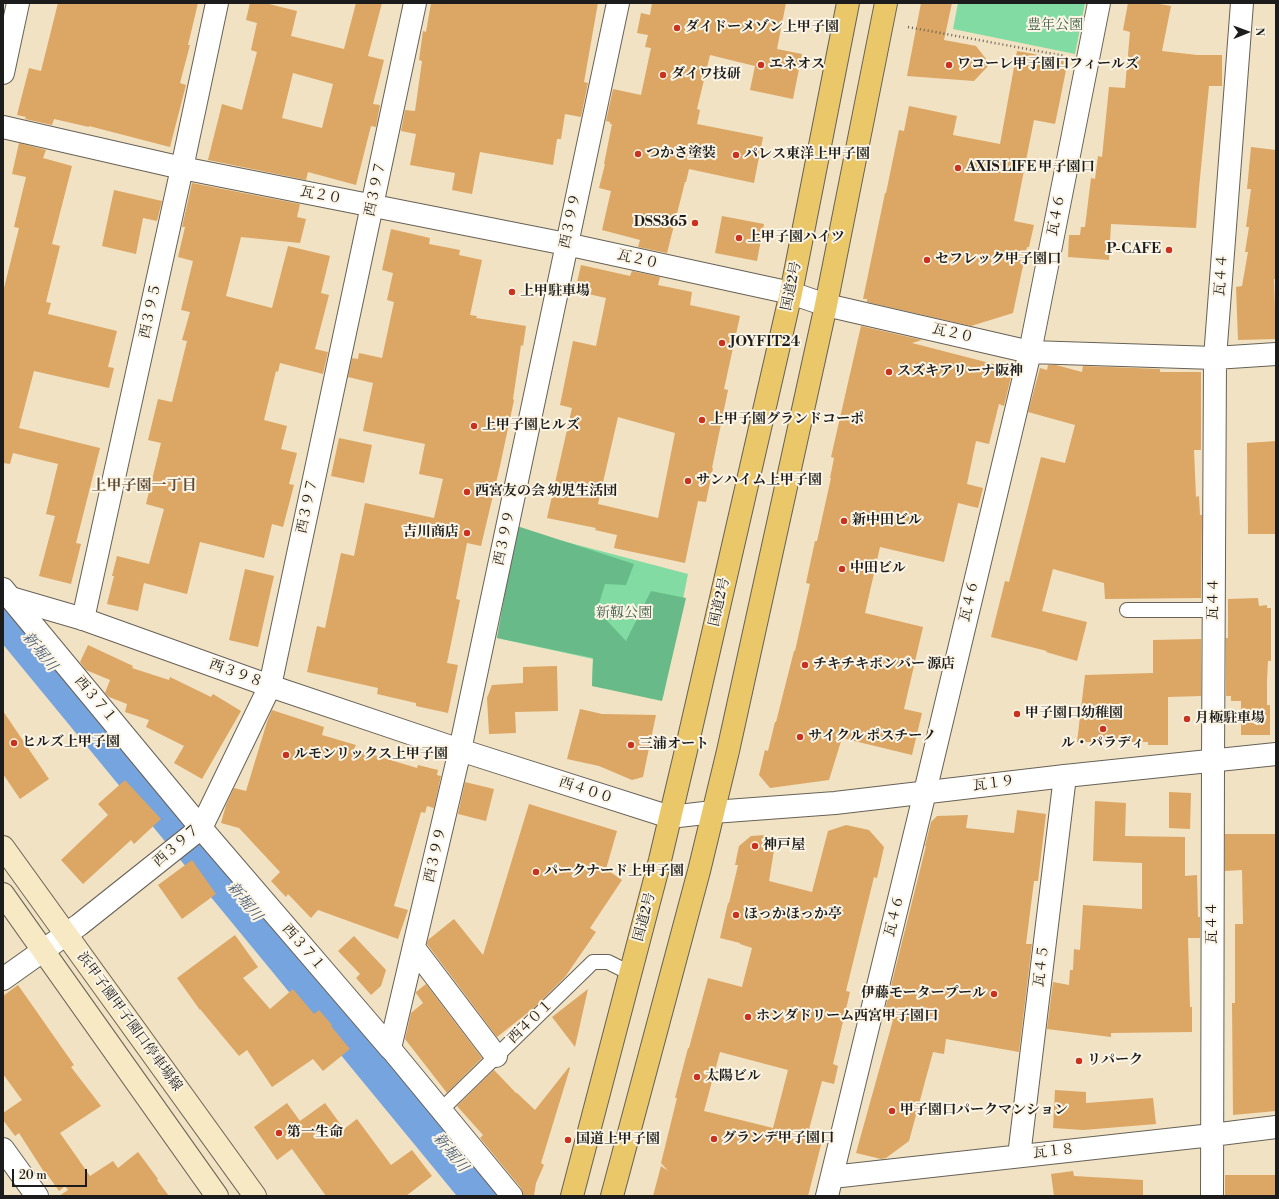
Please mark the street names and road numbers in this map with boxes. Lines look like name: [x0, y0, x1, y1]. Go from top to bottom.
street label: 西３９７: [362, 160, 390, 218]
street label: 瓦２０: [299, 184, 343, 208]
street label: 西３９９: [557, 192, 585, 250]
street label: 瓦４６: [1045, 193, 1069, 237]
street label: 瓦２０: [616, 247, 660, 273]
street label: 瓦４４: [1212, 253, 1232, 297]
street label: 国道2号: [779, 260, 805, 312]
street label: 西３９５: [137, 282, 165, 340]
street label: 瓦２０: [931, 321, 975, 347]
street label: 西３９７: [294, 477, 322, 535]
street label: 西３９９: [491, 509, 519, 567]
street label: 国道2号: [706, 576, 734, 628]
street label: 瓦４４: [1205, 578, 1223, 620]
street label: 瓦４６: [957, 579, 983, 623]
street label: 西３９８: [207, 657, 265, 691]
street label: 西３７１: [71, 673, 119, 727]
street label: 瓦１９: [972, 773, 1016, 795]
street label: 西４００: [557, 774, 615, 808]
street label: 西３９７: [150, 821, 204, 871]
street label: 西３９９: [422, 826, 450, 884]
street label: 国道2号: [630, 891, 660, 943]
street label: 瓦４６: [882, 894, 908, 938]
street label: 瓦４４: [1205, 902, 1221, 944]
street label: 西３７１: [278, 921, 328, 975]
street label: 瓦４５: [1031, 944, 1053, 988]
street label: 浜甲子園甲子園口停車場線: [73, 949, 185, 1095]
street label: 西４０１: [505, 997, 557, 1047]
street label: 瓦１８: [1032, 1141, 1076, 1163]

